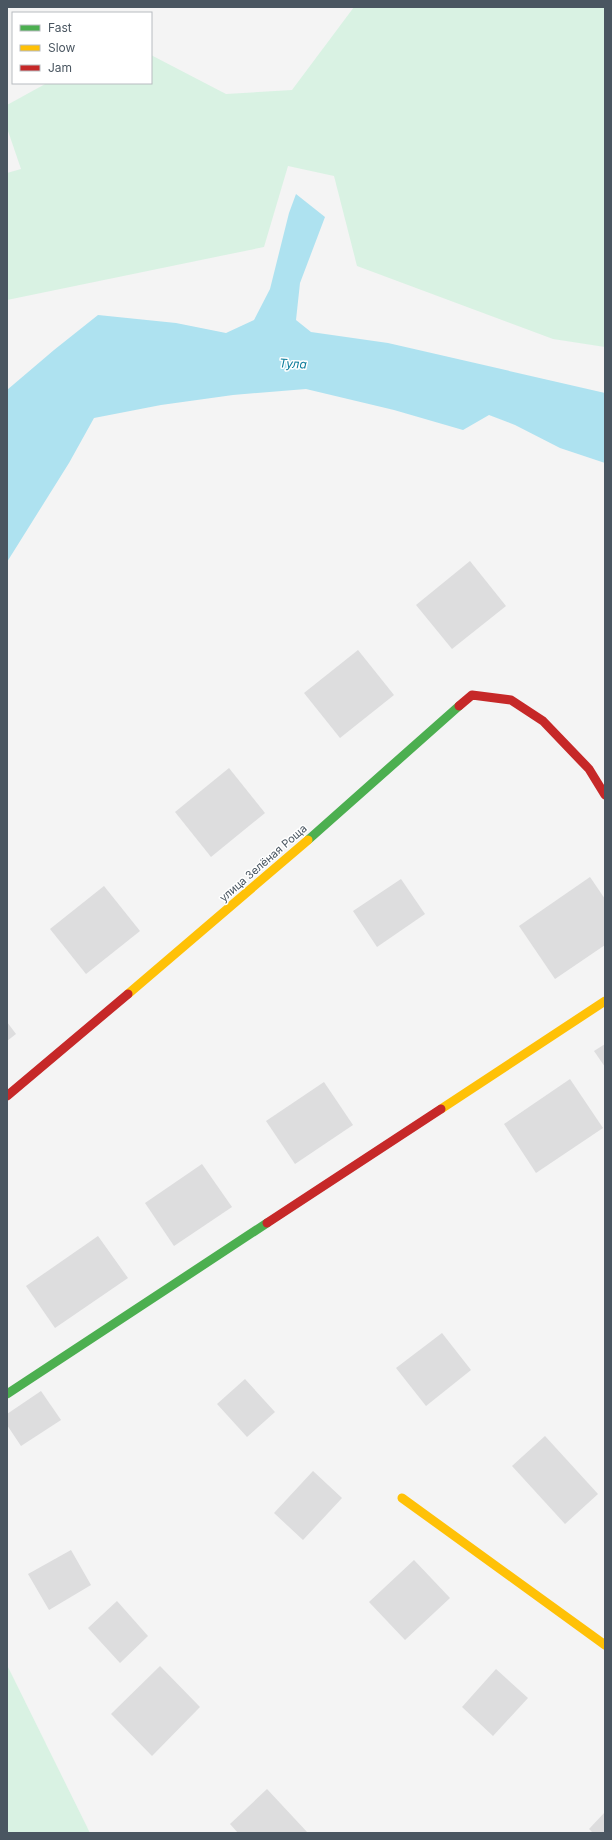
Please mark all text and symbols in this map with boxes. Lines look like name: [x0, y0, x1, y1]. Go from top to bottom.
legend: [12, 12, 152, 84]
text: Fast: [48, 20, 72, 35]
text: Slow: [48, 40, 76, 55]
text: Jam: [48, 60, 72, 75]
water label: Тула: [279, 355, 307, 372]
street label: улица Зелёная Роща: [216, 821, 310, 905]

